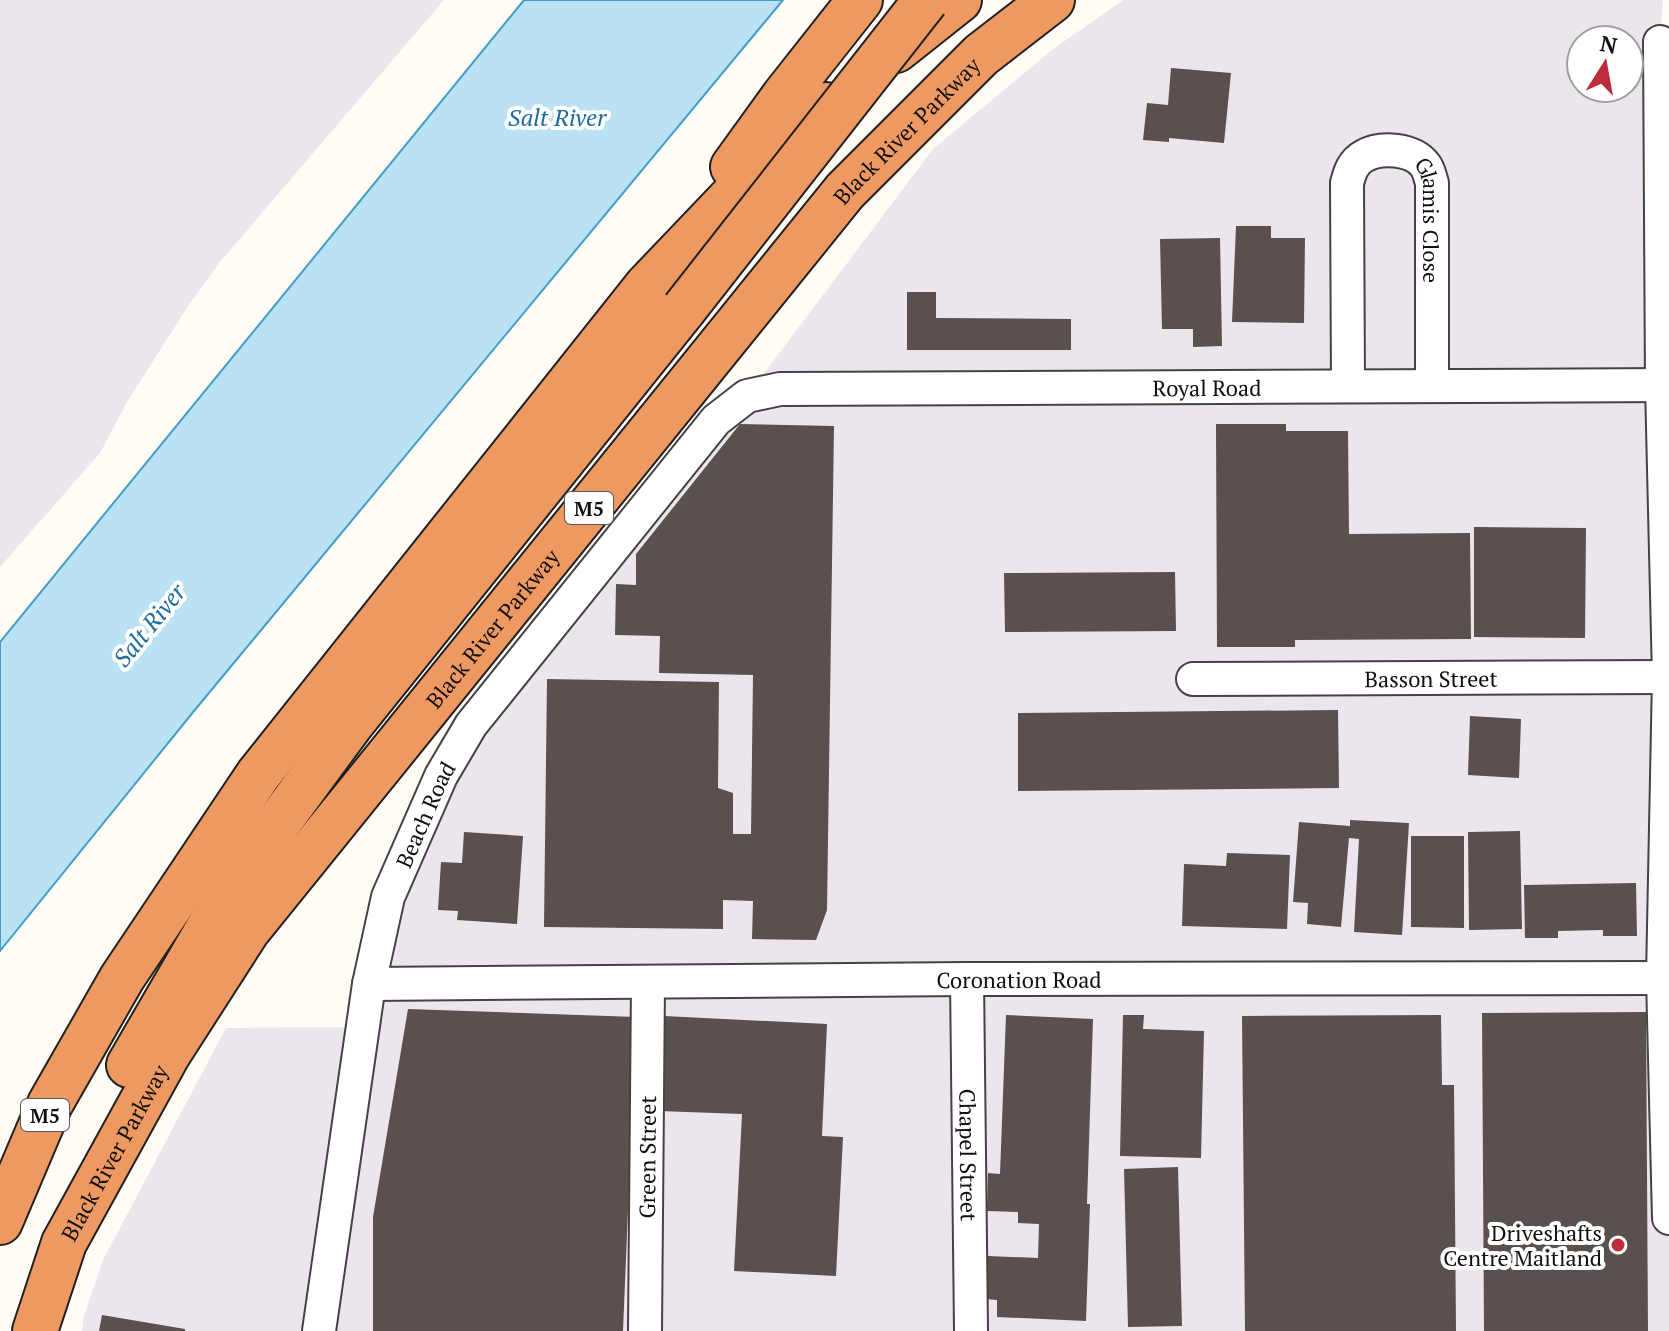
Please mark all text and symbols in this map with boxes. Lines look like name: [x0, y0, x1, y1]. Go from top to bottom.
north arrow: [1565, 24, 1645, 104]
text: N: [1598, 28, 1620, 60]
street label: Black River Parkway: [826, 50, 986, 210]
water label: Salt River: [508, 101, 608, 133]
street label: Glamis Close: [1409, 150, 1447, 283]
street label: Royal Road: [1152, 372, 1261, 402]
road number: M5: [565, 492, 613, 524]
street label: Black River Parkway: [419, 542, 565, 714]
water label: Salt River: [106, 575, 193, 673]
street label: Basson Street: [1364, 663, 1498, 693]
street label: Beach Road: [388, 756, 461, 872]
street label: Coronation Road: [936, 964, 1102, 994]
street label: Black River Parkway: [54, 1058, 174, 1246]
street label: Chapel Street: [954, 1089, 984, 1221]
street label: Green Street: [631, 1095, 662, 1219]
road number: M5: [21, 1099, 69, 1131]
place label: Driveshafts Centre Maitland: [1443, 1218, 1602, 1272]
marker: Driveshafts Centre Maitland: [1609, 1236, 1627, 1254]

